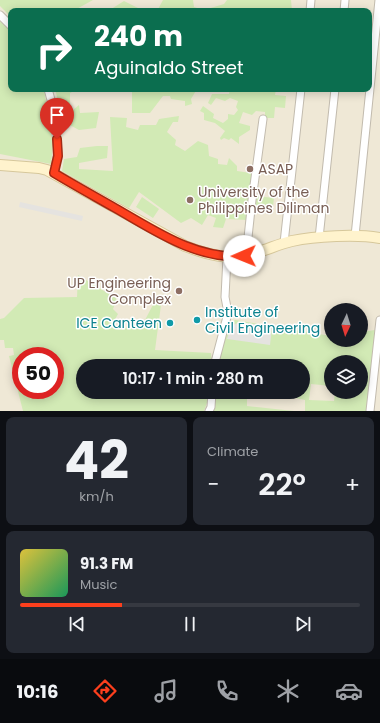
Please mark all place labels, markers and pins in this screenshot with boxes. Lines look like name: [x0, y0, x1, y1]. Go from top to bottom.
pin: [40, 98, 74, 139]
place label: ASAP: [258, 159, 293, 179]
marker: ASAP: [245, 164, 255, 174]
place label: University of the Philippines Diliman: [198, 182, 330, 218]
marker: University of the Philippines Diliman: [185, 195, 195, 205]
place label: UP Engineering Complex: [67, 273, 171, 309]
marker: UP Engineering Complex: [174, 286, 184, 296]
place label: Institute of Civil Engineering: [205, 302, 320, 338]
place label: ICE Canteen: [76, 313, 162, 333]
marker: Institute of Civil Engineering: [192, 315, 202, 325]
marker: ICE Canteen: [165, 318, 175, 328]

